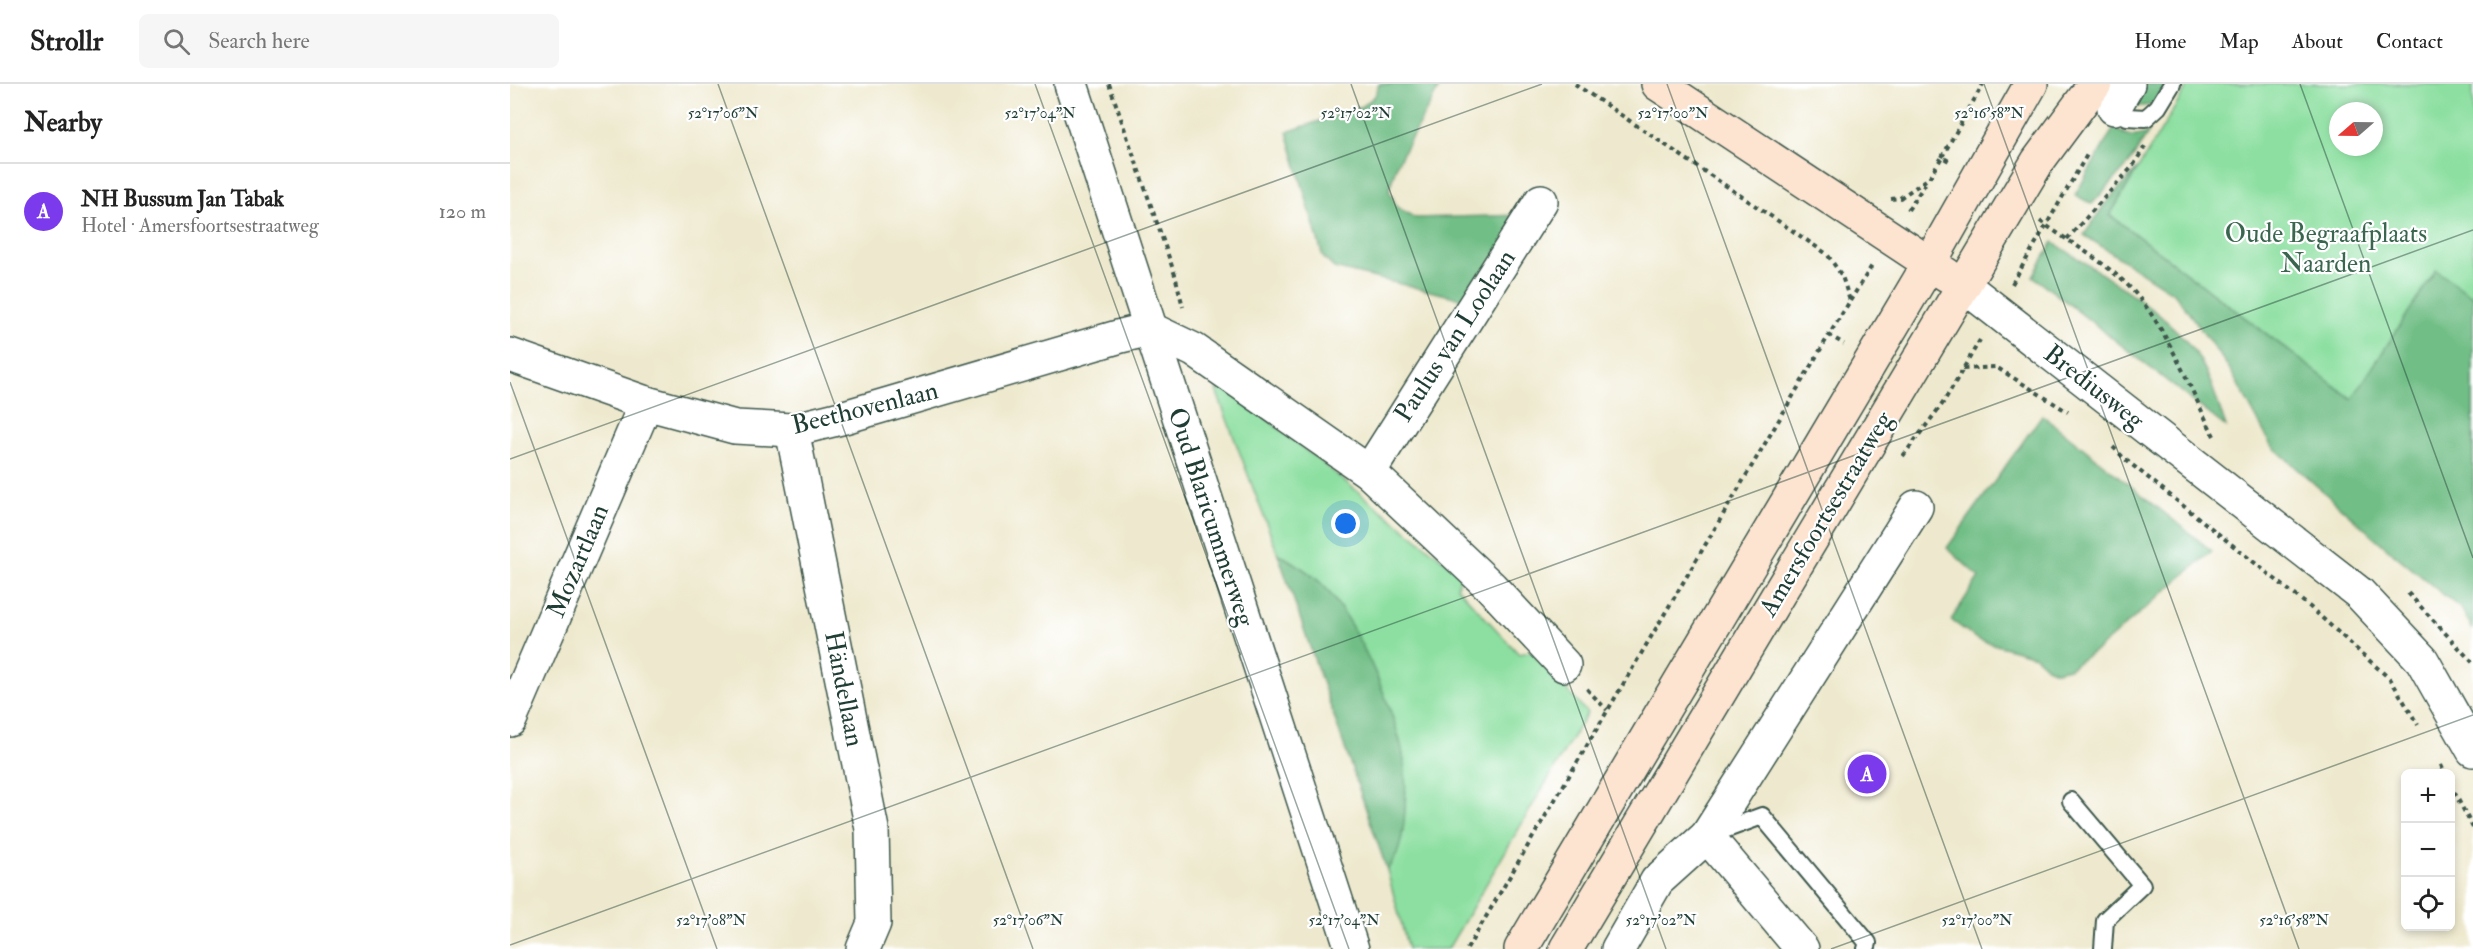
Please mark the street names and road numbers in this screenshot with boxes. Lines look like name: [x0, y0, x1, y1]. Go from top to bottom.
street label: Paulus van Loolaan: [1387, 244, 1523, 428]
street label: Brediusweg: [2037, 338, 2152, 437]
street label: Beethovenlaan: [788, 374, 942, 442]
street label: Oud Blaricummerweg: [1161, 404, 1262, 631]
street label: Amersfoortsestraatweg: [1752, 405, 1900, 623]
street label: Mozartlaan: [540, 500, 616, 622]
street label: Händellaan: [817, 628, 871, 750]

